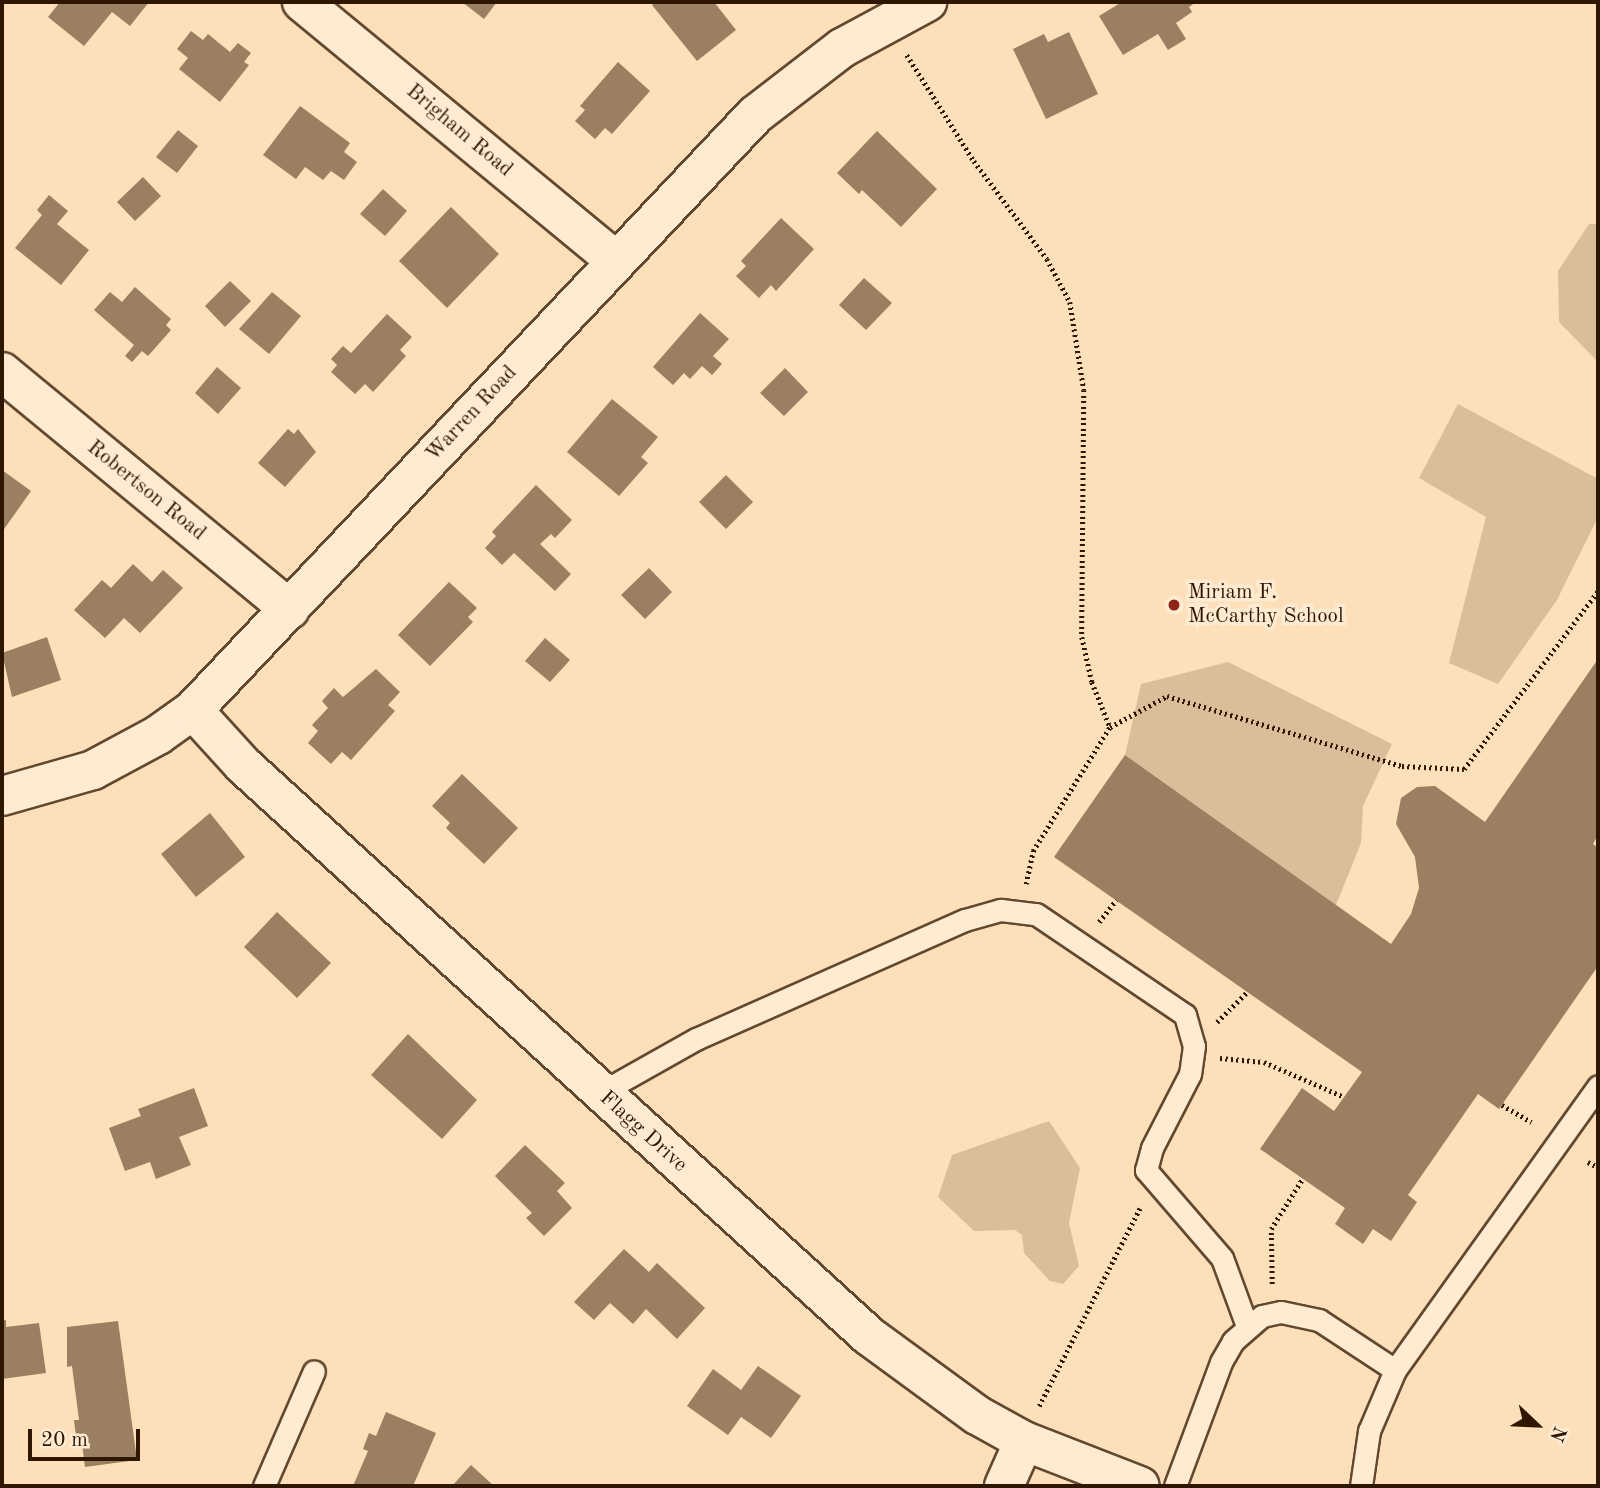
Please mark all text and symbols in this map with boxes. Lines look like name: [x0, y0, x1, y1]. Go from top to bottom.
street label: Brigham Road: [401, 79, 517, 183]
street label: Warren Road: [421, 361, 523, 467]
street label: Robertson Road: [82, 435, 210, 547]
place label: Miriam F. McCarthy School: [1188, 580, 1344, 630]
marker: Miriam F. McCarthy School: [1166, 597, 1182, 613]
street label: Flagg Drive: [594, 1086, 692, 1178]
north arrow: [1502, 1390, 1572, 1460]
scale bar: [32, 1414, 144, 1458]
text: N: [1545, 1423, 1568, 1444]
text: 20 m: [41, 1430, 88, 1451]

